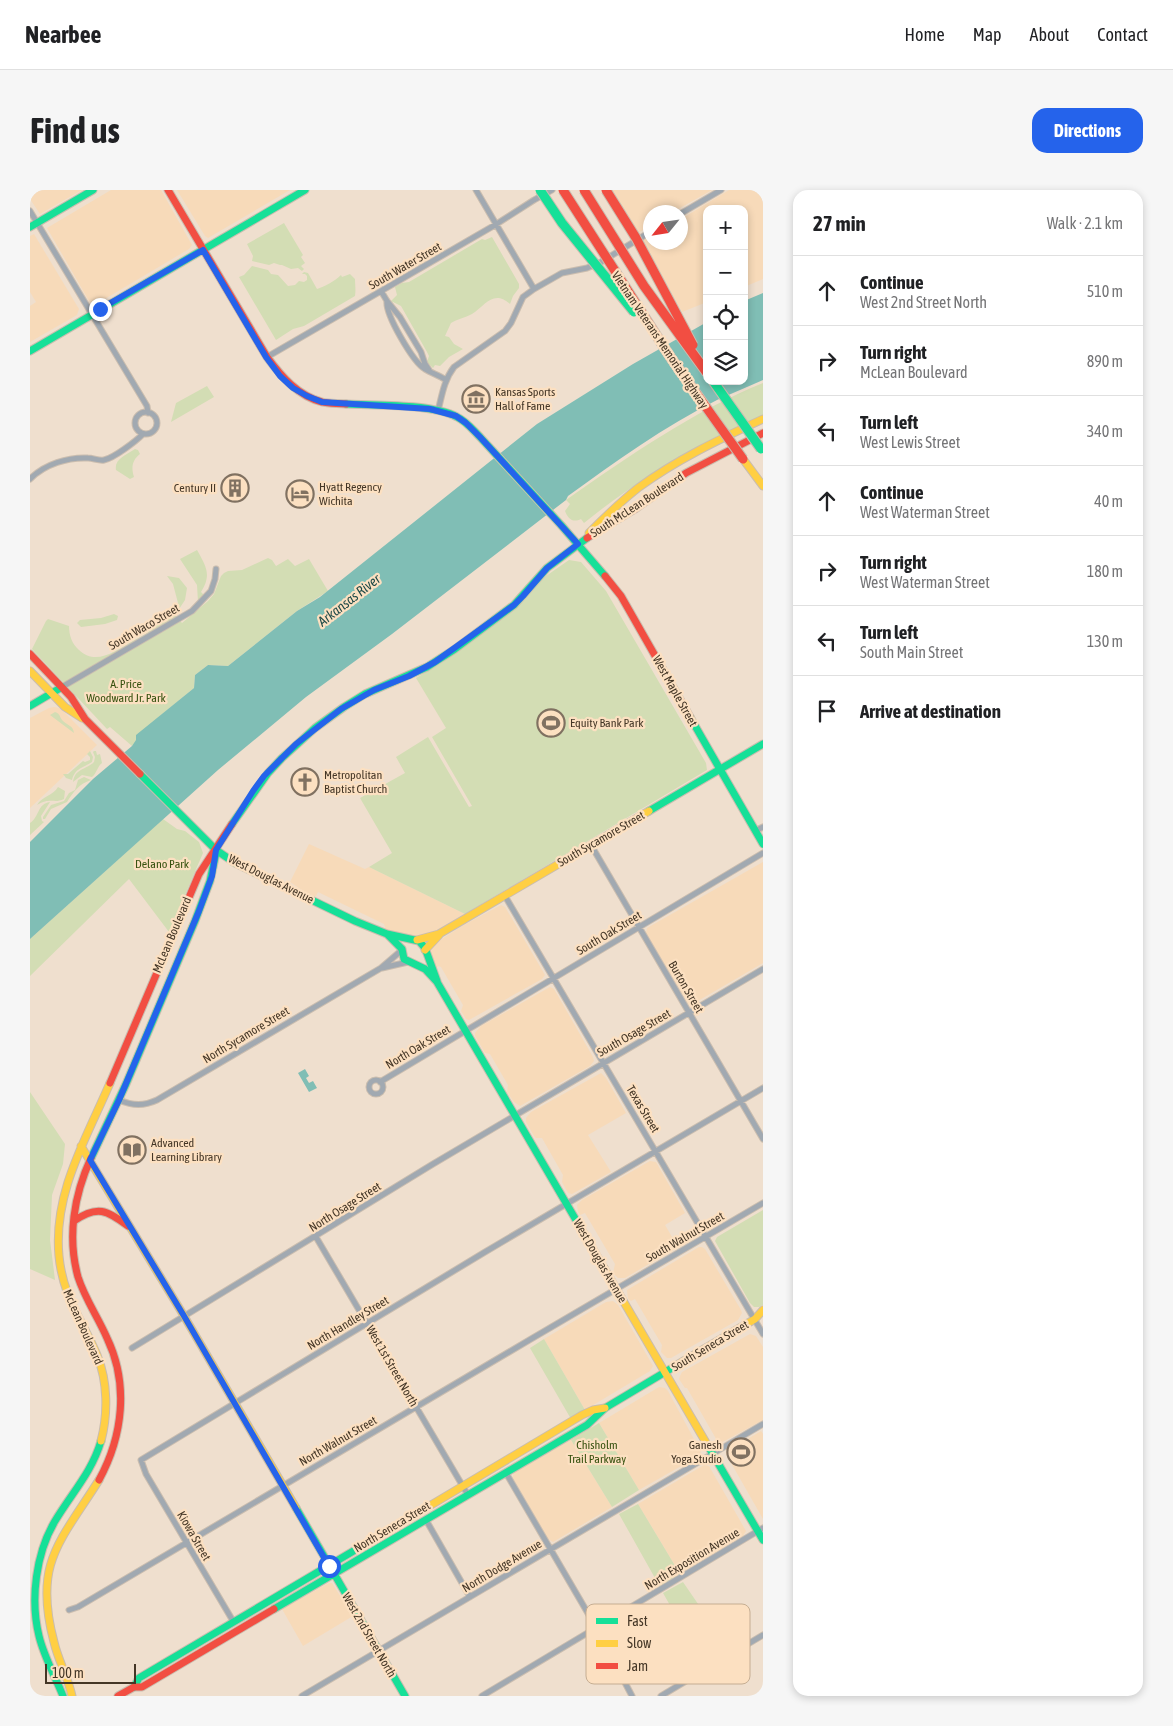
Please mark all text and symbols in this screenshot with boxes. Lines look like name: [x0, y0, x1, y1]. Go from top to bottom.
text: Nearbee: [25, 21, 101, 48]
text: Home: [905, 24, 945, 45]
text: Map: [973, 24, 1002, 45]
text: About: [1030, 24, 1069, 45]
text: Contact: [1097, 24, 1148, 45]
button: Directions: [1032, 108, 1143, 153]
text: Find us: [30, 110, 120, 150]
north arrow: [643, 205, 688, 250]
map controls: [703, 205, 748, 385]
button: +: [703, 205, 748, 250]
text: 27 min: [813, 211, 866, 235]
text: Walk · 2.1 km: [1047, 214, 1123, 232]
street label: South Water Street: [366, 239, 444, 292]
button: −: [703, 250, 748, 295]
street label: Vietnam Veterans Memorial Highway: [609, 269, 711, 411]
text: Continue: [860, 271, 924, 293]
icon: ahead: [813, 277, 841, 305]
text: 510 m: [1087, 282, 1123, 300]
text: West 2nd Street North: [860, 293, 987, 311]
button: locate: [703, 295, 748, 340]
route end: [89, 298, 112, 321]
button: layers: [703, 340, 748, 385]
text: Turn right: [860, 341, 927, 363]
icon: right: [813, 347, 841, 375]
text: 890 m: [1087, 352, 1123, 370]
text: McLean Boulevard: [860, 363, 968, 381]
museum icon: Kansas Sports Hall of Fame: [461, 384, 491, 414]
place label: Kansas Sports Hall of Fame: [495, 385, 555, 413]
text: Turn left: [860, 411, 918, 433]
icon: left: [813, 417, 841, 445]
text: 340 m: [1087, 422, 1123, 440]
text: West Lewis Street: [860, 433, 960, 451]
street label: South McLean Boulevard: [588, 470, 686, 540]
building icon: Century II: [220, 473, 250, 503]
hotel icon: Hyatt Regency Wichita: [285, 479, 315, 509]
place label: Hyatt Regency Wichita: [319, 480, 382, 508]
place label: Century II: [174, 481, 216, 495]
text: Continue: [860, 481, 924, 503]
icon: ahead: [813, 487, 841, 515]
text: 40 m: [1094, 492, 1123, 510]
text: West Waterman Street: [860, 503, 990, 521]
text: Turn right: [860, 551, 927, 573]
icon: right: [813, 557, 841, 585]
text: 180 m: [1087, 562, 1123, 580]
water label: Arkansas River: [314, 570, 384, 630]
text: West Waterman Street: [860, 573, 990, 591]
street label: South Waco Street: [106, 601, 182, 653]
text: Turn left: [860, 621, 918, 643]
icon: left: [813, 627, 841, 655]
text: 130 m: [1087, 632, 1123, 650]
text: South Main Street: [860, 643, 963, 661]
street label: West Maple Street: [650, 653, 701, 729]
park label: A. Price Woodward Jr. Park: [86, 677, 166, 705]
icon: arrive: [813, 697, 841, 725]
text: Arrive at destination: [860, 700, 1001, 722]
sports icon: Equity Bank Park: [536, 708, 566, 738]
place label: Equity Bank Park: [570, 716, 644, 730]
church icon: Metropolitan Baptist Church: [290, 767, 320, 797]
place label: Metropolitan Baptist Church: [324, 768, 387, 796]
street label: South Sycamore Street: [555, 808, 648, 870]
street label: West Douglas Avenue: [226, 851, 316, 907]
park label: Delano Park: [135, 857, 190, 871]
street label: McLean Boulevard: [150, 895, 194, 975]
street label: South Oak Street: [574, 908, 644, 958]
street label: Burton Street: [666, 959, 707, 1016]
street label: North Sycamore Street: [200, 1003, 292, 1066]
street label: South Osage Street: [595, 1006, 674, 1060]
street label: North Oak Street: [383, 1022, 453, 1072]
street label: Texas Street: [623, 1083, 663, 1136]
library icon: Advanced Learning Library: [117, 1135, 147, 1165]
place label: Advanced Learning Library: [151, 1136, 222, 1164]
street label: North Osage Street: [306, 1179, 384, 1235]
street label: South Walnut Street: [644, 1209, 727, 1265]
street label: West Douglas Avenue: [570, 1217, 630, 1305]
street label: McLean Boulevard: [60, 1287, 106, 1367]
street label: North Handley Street: [305, 1293, 392, 1353]
street label: South Seneca Street: [669, 1317, 751, 1374]
street label: West 1st Street North: [363, 1323, 421, 1409]
street label: North Walnut Street: [297, 1413, 380, 1469]
sports icon: Ganesh Yoga Studio: [726, 1437, 756, 1467]
park label: Chisholm Trail Parkway: [568, 1438, 626, 1466]
place label: Ganesh Yoga Studio: [671, 1438, 722, 1466]
street label: North Seneca Street: [351, 1498, 433, 1555]
street label: Kiowa Street: [174, 1509, 214, 1564]
street label: North Exposition Avenue: [642, 1525, 742, 1593]
street label: North Dodge Avenue: [460, 1537, 544, 1595]
route start: [318, 1555, 341, 1578]
street label: West 2nd Street North: [339, 1590, 399, 1680]
legend: [586, 1604, 750, 1684]
text: Fast: [627, 1613, 648, 1629]
text: Slow: [627, 1635, 652, 1651]
text: Jam: [627, 1658, 648, 1674]
scale bar: [45, 1661, 136, 1684]
text: 100 m: [52, 1665, 84, 1681]

